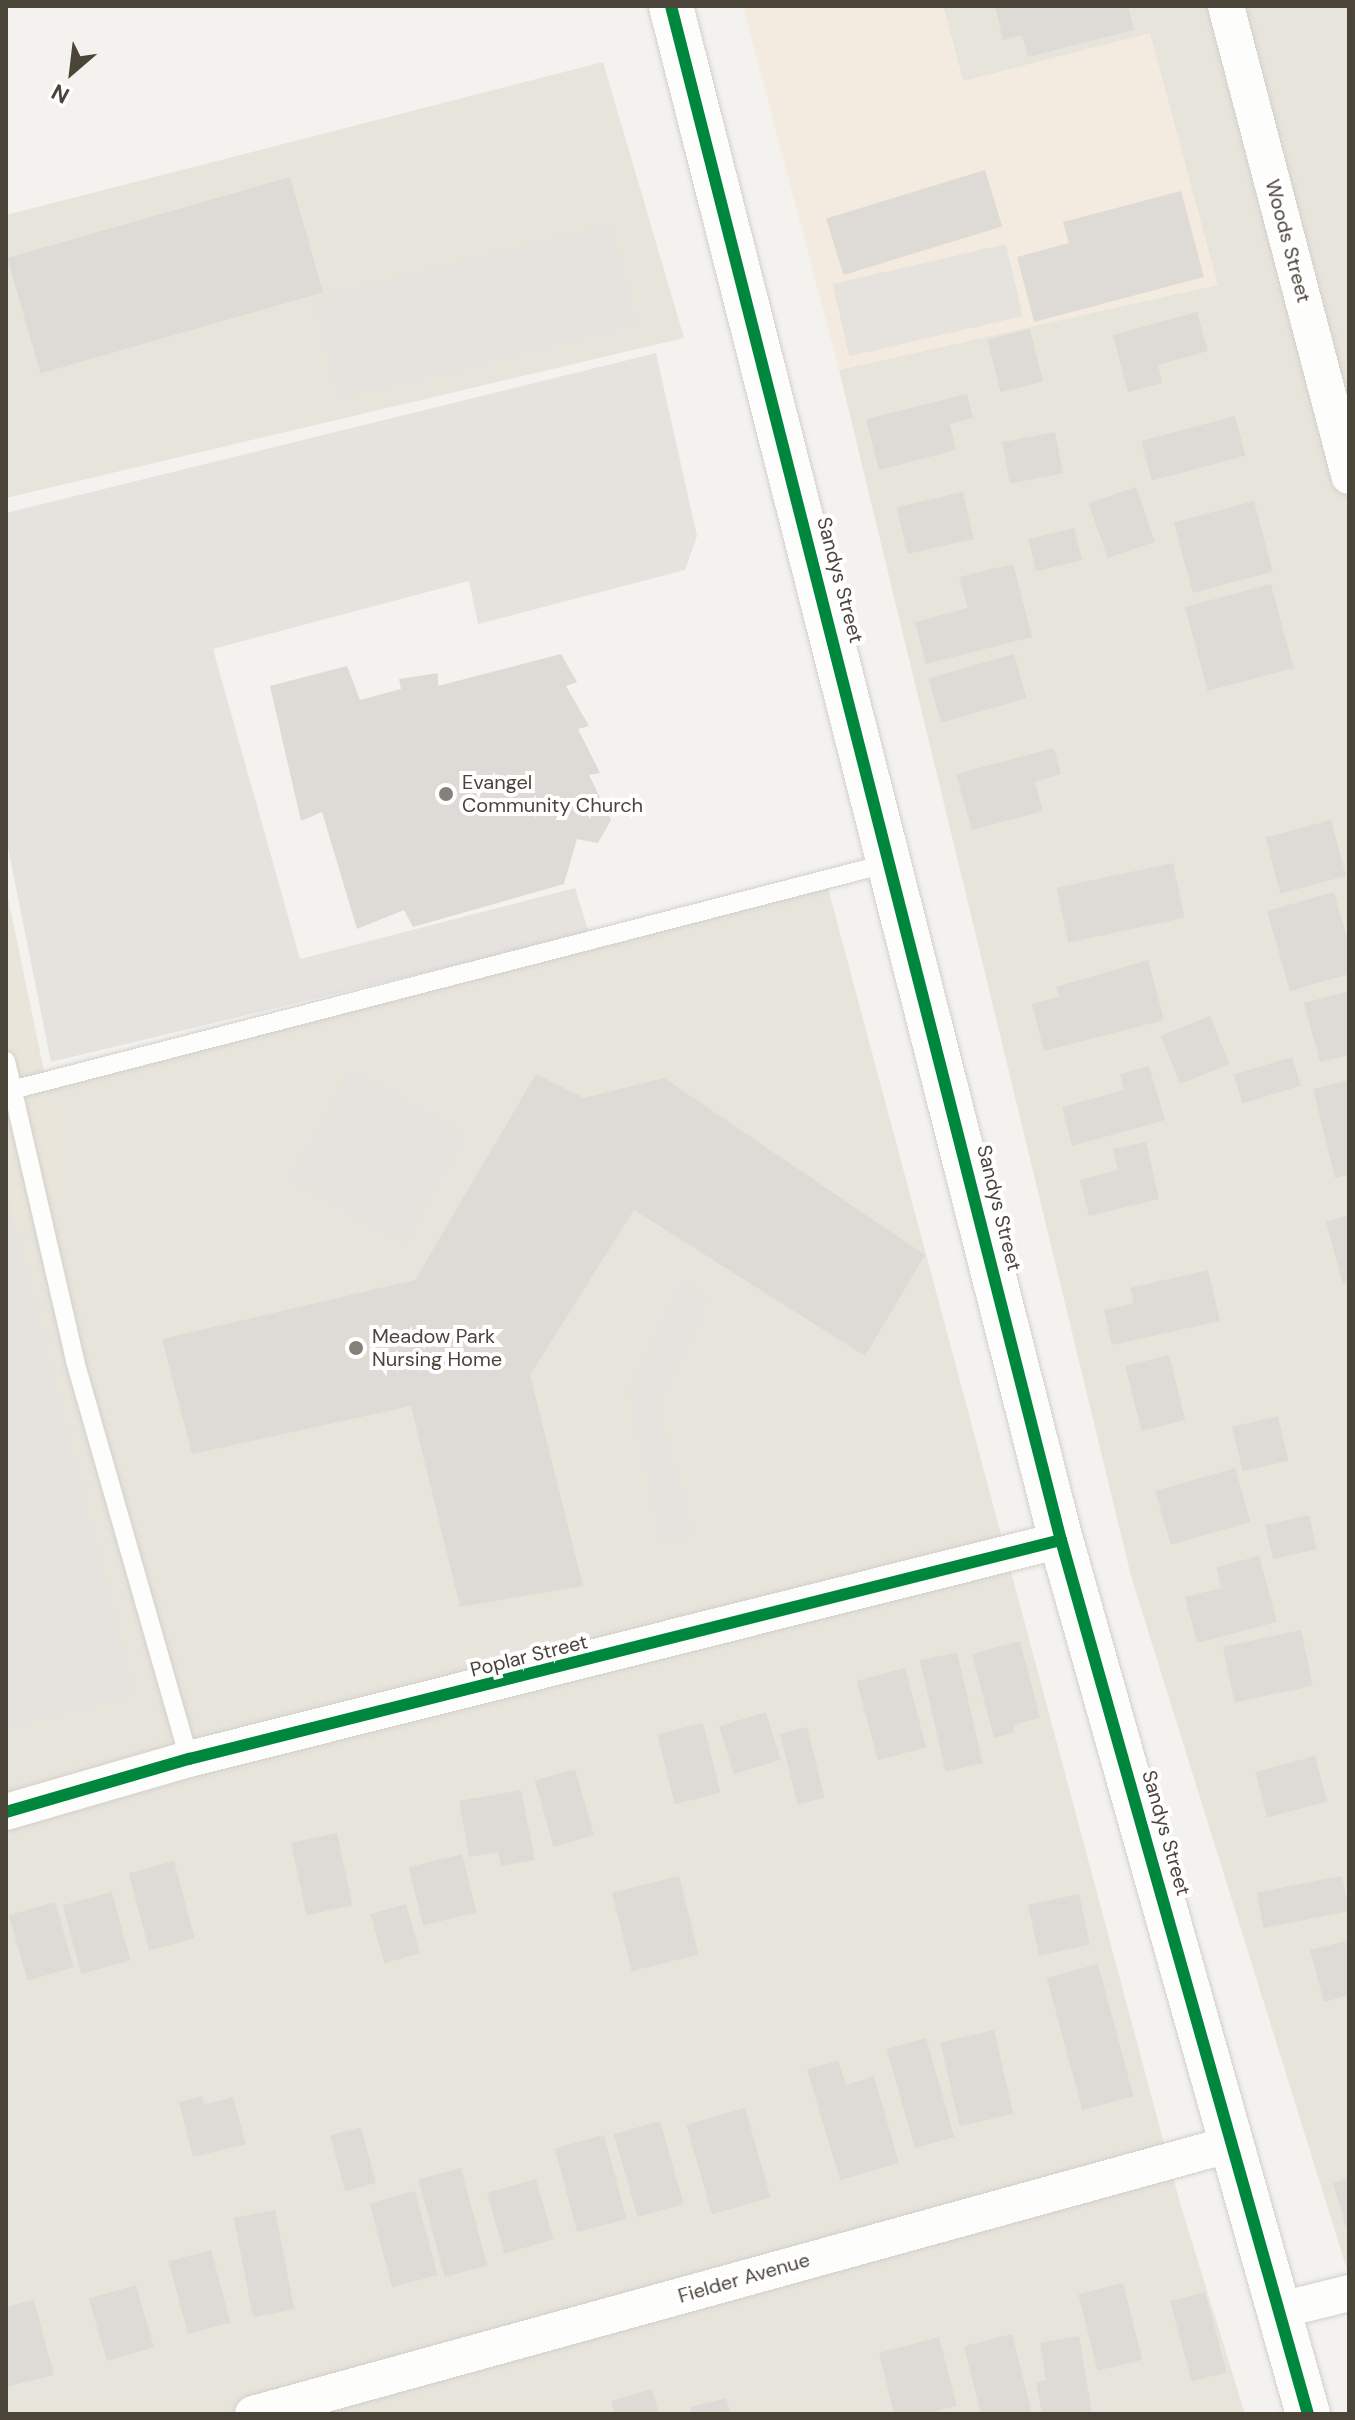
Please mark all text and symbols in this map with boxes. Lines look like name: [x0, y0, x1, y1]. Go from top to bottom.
north arrow: [32, 32, 112, 112]
text: N: [47, 77, 74, 110]
street label: Woods Street: [1260, 177, 1316, 305]
street label: Sandys Street: [812, 515, 868, 645]
place label: Evangel Community Church: [462, 770, 643, 817]
marker: Evangel Community Church: [437, 785, 455, 803]
street label: Sandys Street: [972, 1142, 1026, 1274]
place label: Meadow Park Nursing Home: [372, 1324, 502, 1371]
marker: Meadow Park Nursing Home: [347, 1339, 365, 1357]
street label: Poplar Street: [468, 1630, 590, 1682]
street label: Sandys Street: [1137, 1768, 1195, 1898]
street label: Fielder Avenue: [675, 2248, 813, 2308]

